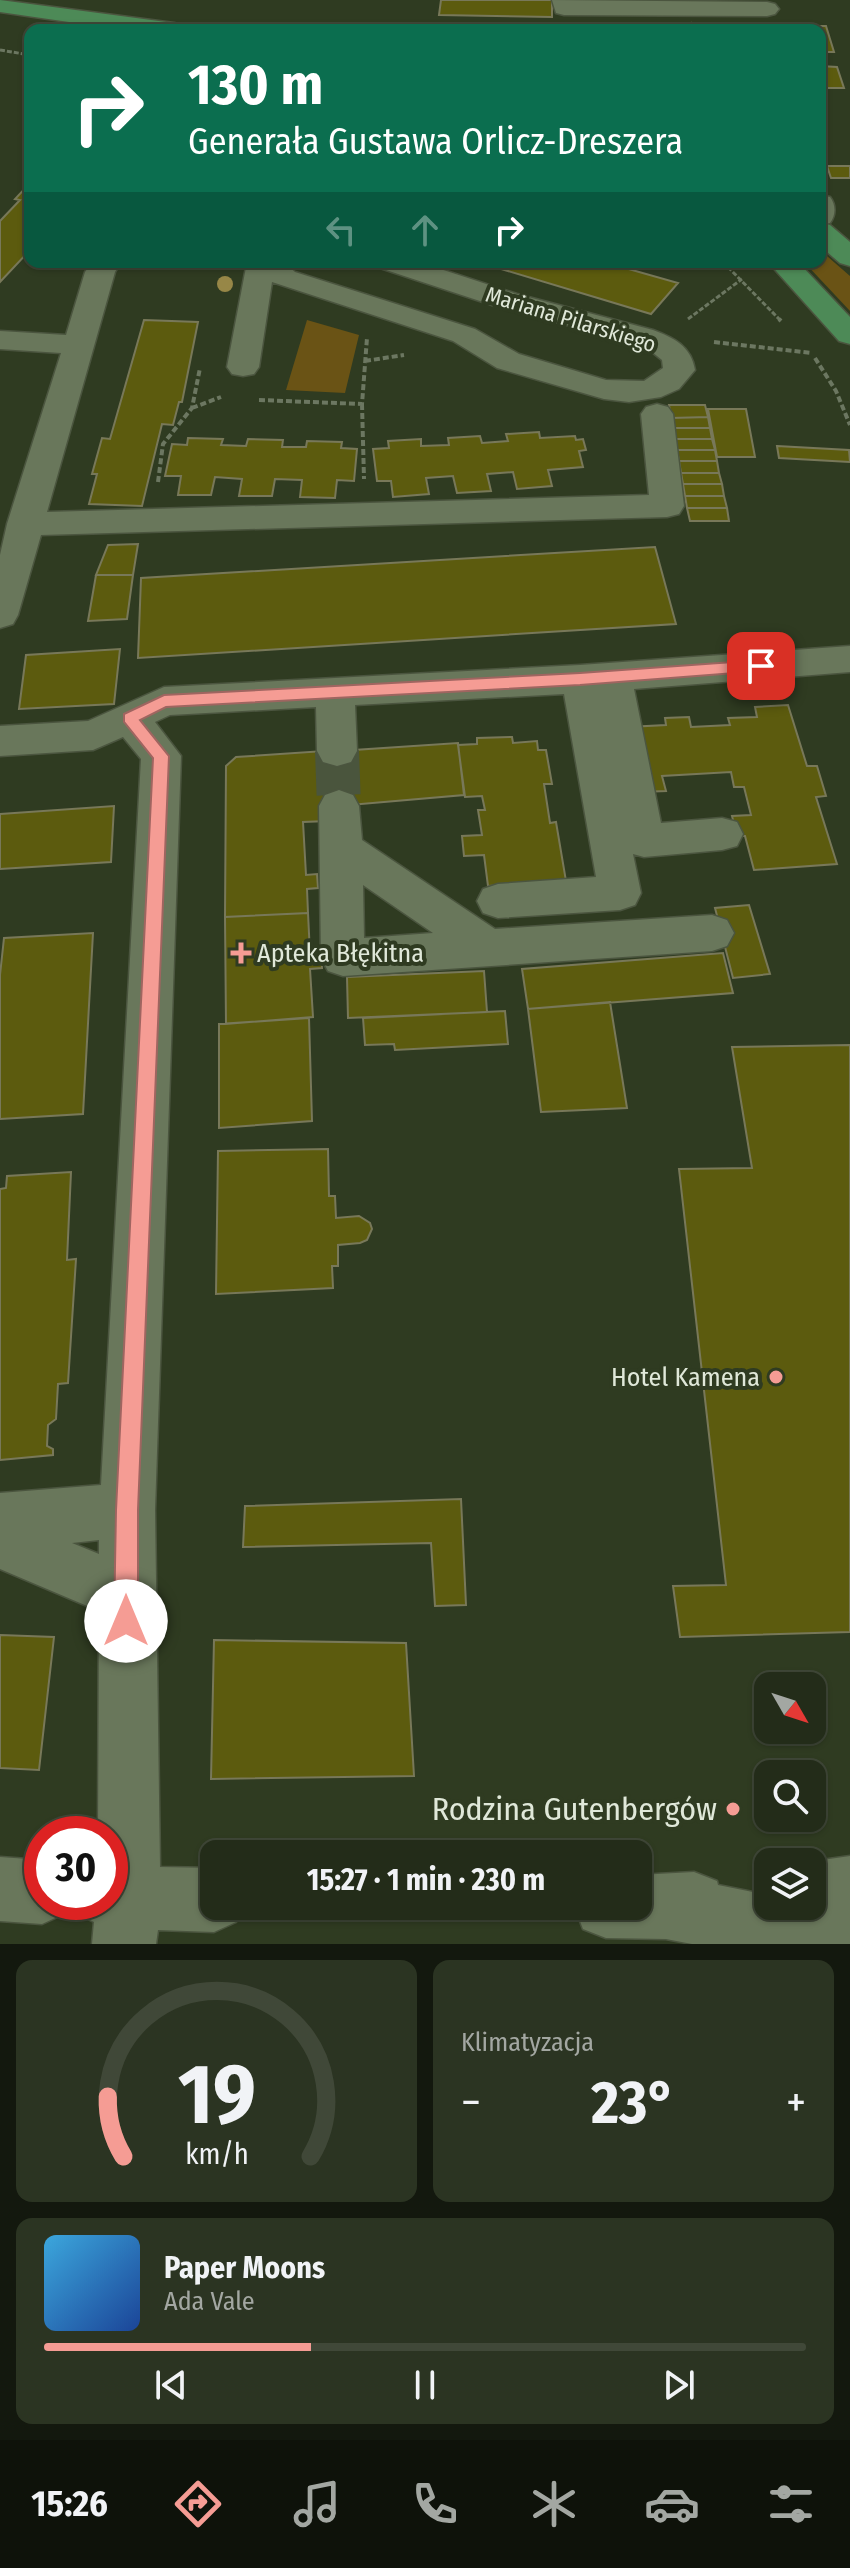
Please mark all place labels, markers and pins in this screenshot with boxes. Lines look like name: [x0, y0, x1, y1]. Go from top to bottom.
pin: [727, 632, 795, 700]
place label: Apteka Błękitna: [257, 938, 424, 969]
marker: Apteka Błękitna: [232, 944, 250, 962]
place label: Hotel Kamena: [611, 1362, 760, 1393]
marker: Hotel Kamena: [767, 1368, 785, 1386]
place label: Rodzina Gutenbergów: [432, 1790, 717, 1828]
marker: Rodzina Gutenbergów: [724, 1800, 742, 1818]

